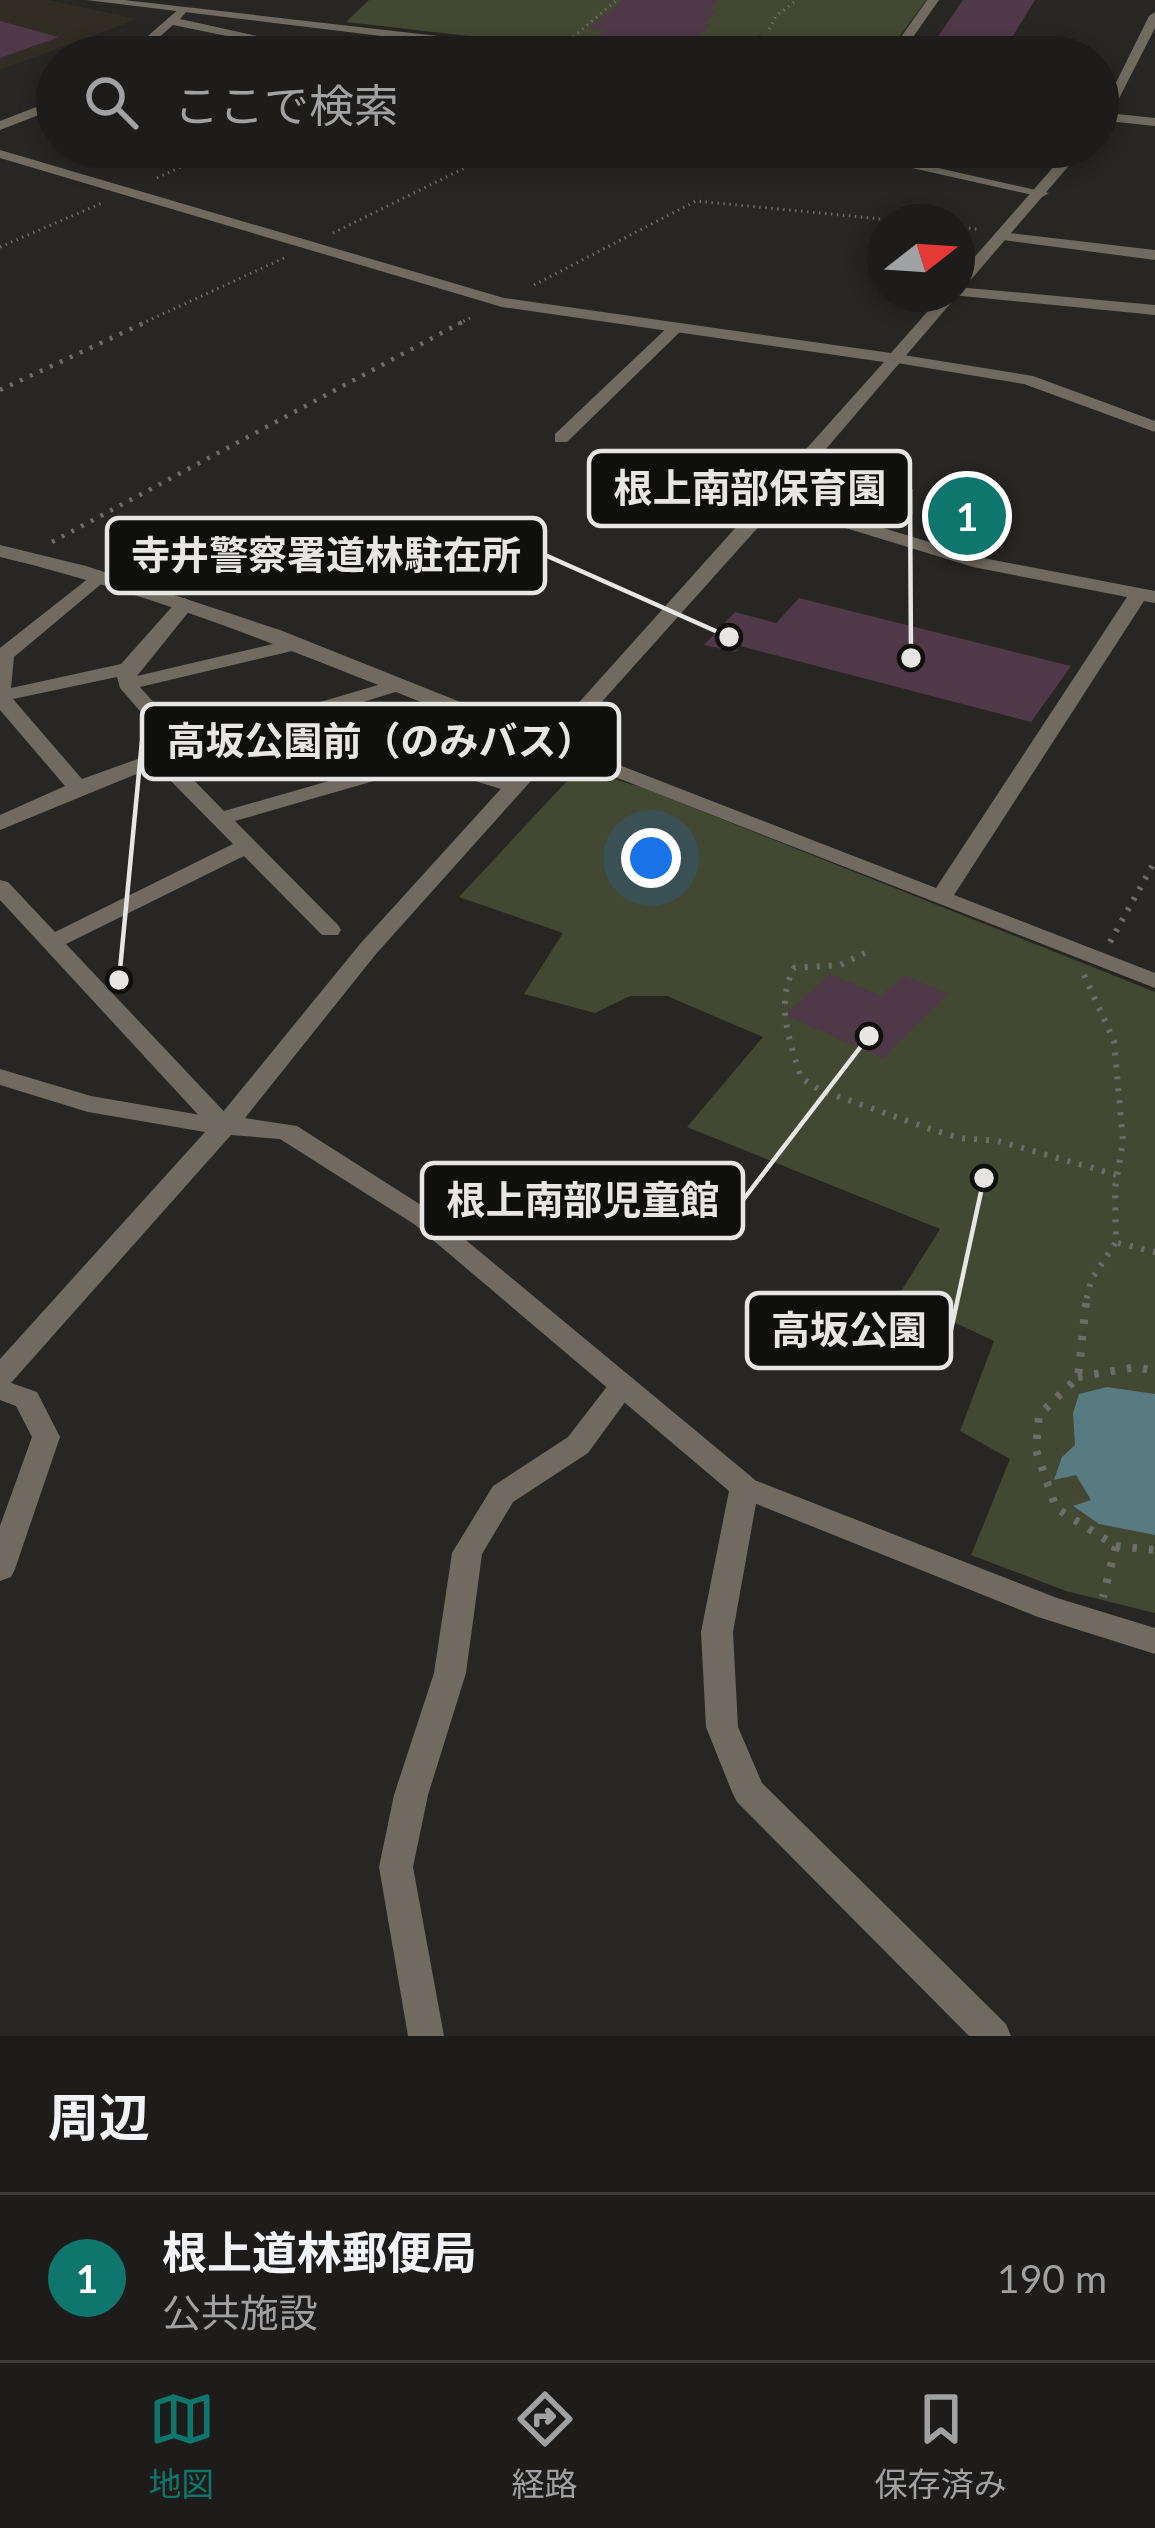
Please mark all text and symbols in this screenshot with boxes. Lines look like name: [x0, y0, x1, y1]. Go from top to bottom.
search box: [36, 36, 1119, 168]
icon: search: [78, 69, 144, 135]
text: ここで検索: [174, 78, 399, 132]
north arrow: [867, 204, 975, 312]
callout: 根上南部保育園: [589, 451, 910, 526]
text: 根上南部保育園: [613, 464, 887, 510]
pin: 1: [928, 471, 1006, 561]
callout: 寺井警察署道林駐在所: [107, 518, 545, 593]
text: 寺井警察署道林駐在所: [131, 531, 521, 577]
callout: 高坂公園前（のみバス）: [142, 704, 619, 779]
text: 高坂公園前（のみバス）: [166, 717, 596, 763]
your location: [621, 828, 681, 888]
callout: 根上南部児童館: [422, 1163, 743, 1238]
text: 根上南部児童館: [446, 1176, 720, 1222]
callout: 高坂公園: [747, 1293, 951, 1368]
text: 高坂公園: [771, 1306, 927, 1352]
text: 周辺: [48, 2086, 150, 2147]
text: 根上道林郵便局: [162, 2225, 477, 2279]
text: 1: [76, 2255, 98, 2301]
text: 190 m: [997, 2255, 1107, 2301]
text: 公共施設: [162, 2289, 318, 2335]
tab: 地図: [149, 2386, 215, 2506]
tab: 経路: [512, 2386, 578, 2506]
tab: 保存済み: [875, 2386, 1007, 2506]

